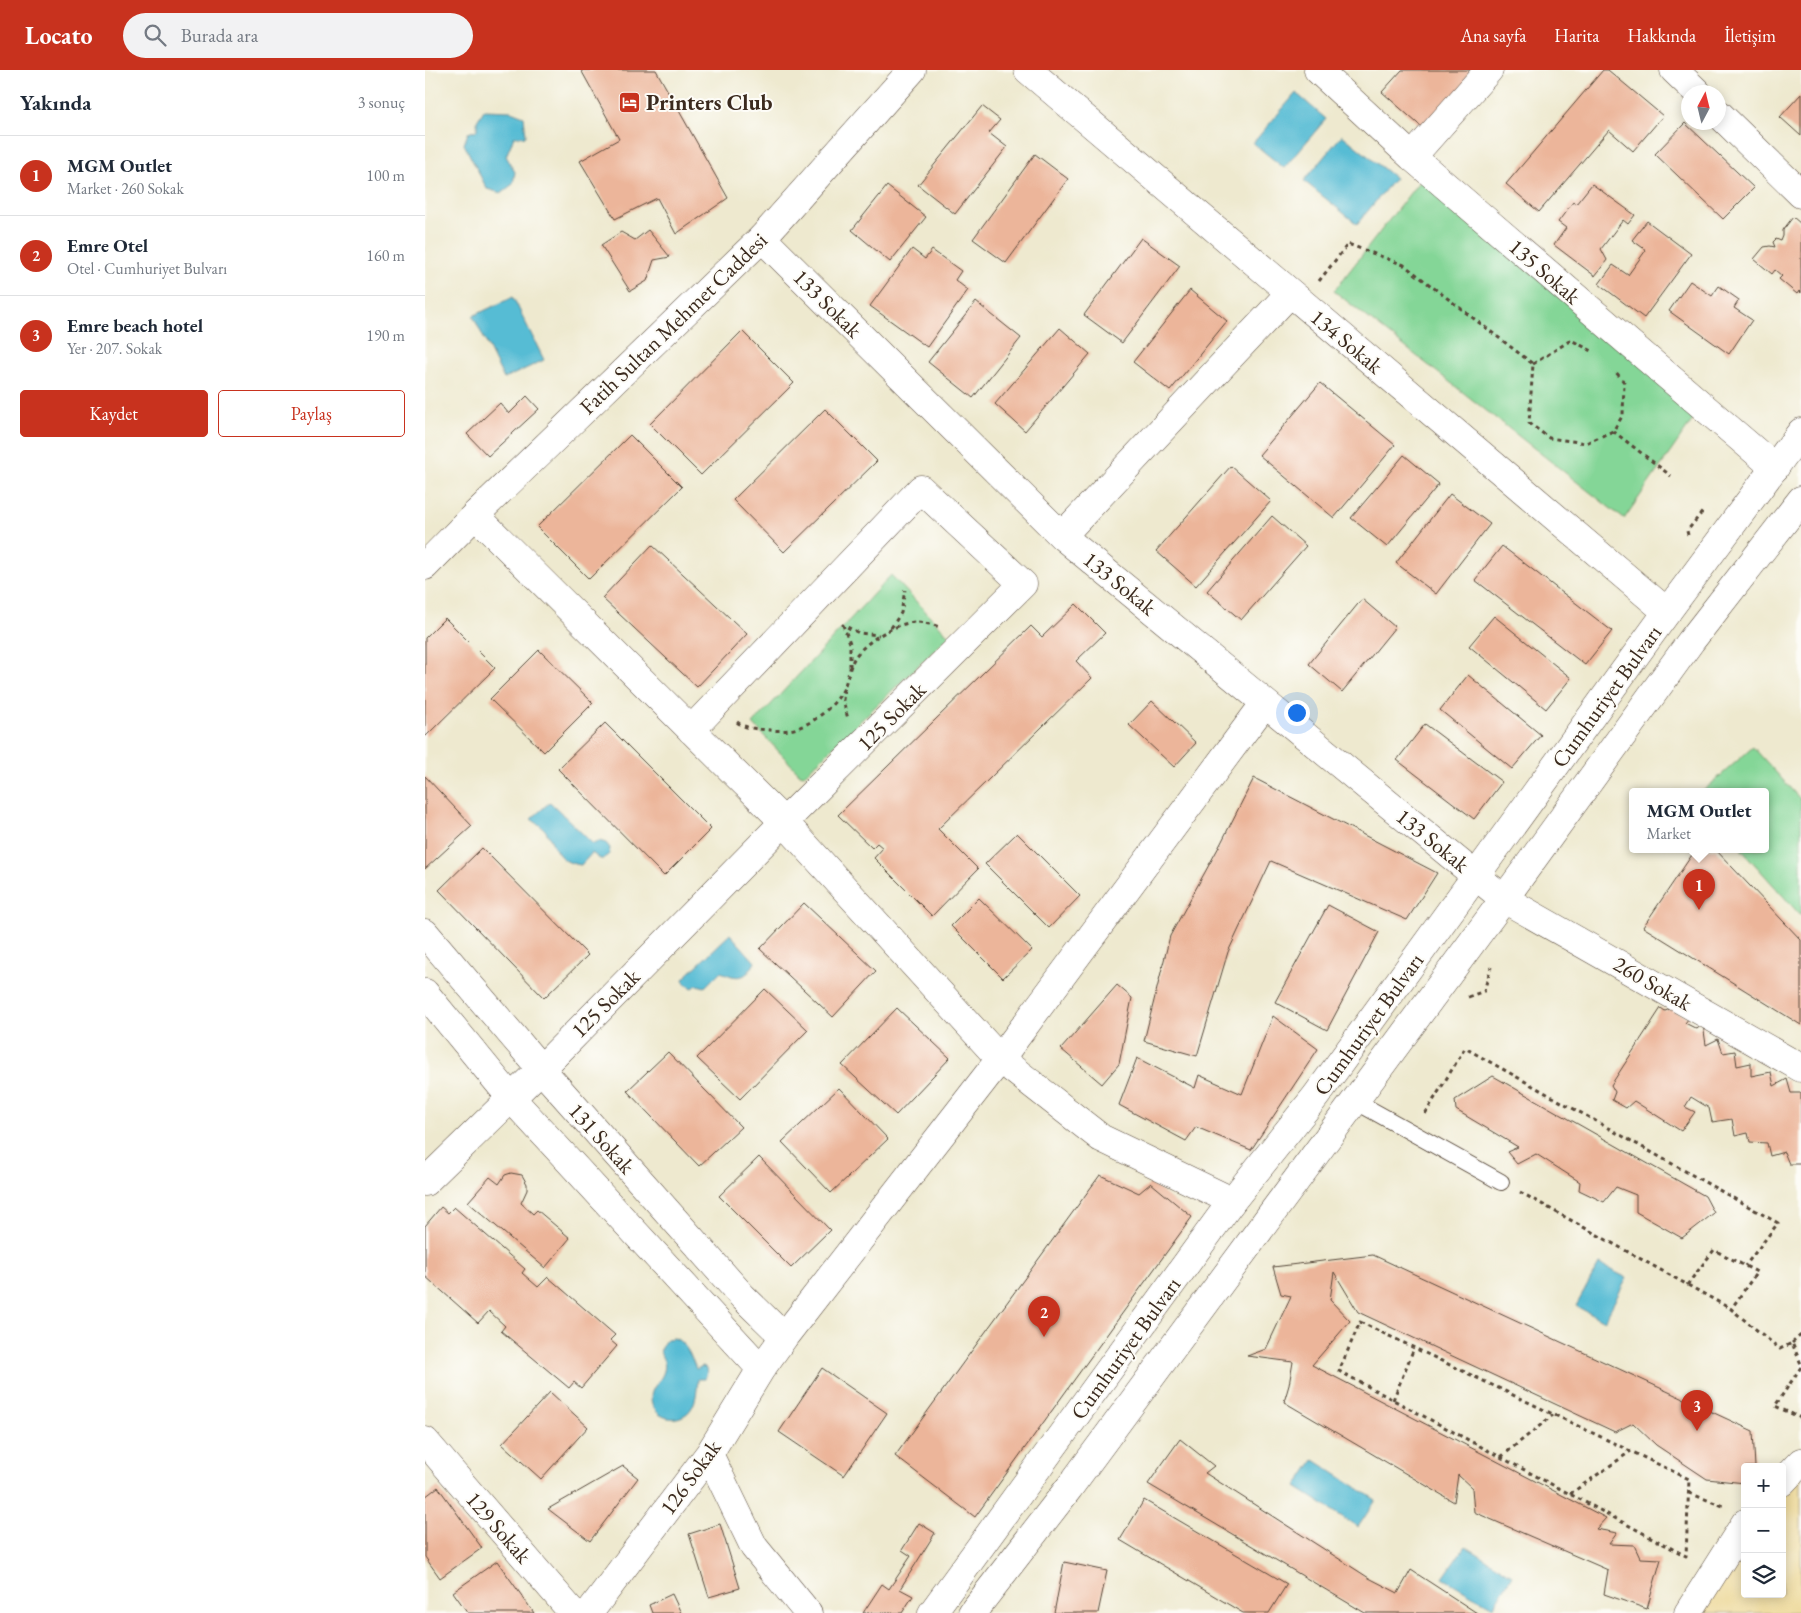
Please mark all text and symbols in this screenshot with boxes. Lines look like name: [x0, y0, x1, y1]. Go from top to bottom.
search box: [123, 13, 473, 58]
text: Locato: [25, 20, 93, 51]
icon: search: [141, 21, 169, 49]
text: Burada ara: [181, 23, 258, 48]
text: Ana sayfa: [1460, 24, 1526, 47]
text: Harita: [1554, 24, 1599, 47]
text: Hakkında: [1627, 24, 1696, 47]
text: İletişim: [1724, 24, 1776, 47]
north arrow: [1681, 85, 1726, 130]
place label: Printers Club: [646, 88, 773, 117]
text: Yakında: [20, 89, 91, 116]
hotel icon: Printers Club: [618, 90, 642, 114]
text: 3 sonuç: [358, 92, 405, 113]
text: MGM Outlet: [67, 153, 172, 178]
text: 1: [32, 165, 40, 186]
text: 100 m: [366, 165, 405, 186]
text: Market · 260 Sokak: [67, 178, 184, 199]
street label: Fatih Sultan Mehmet Caddesi: [573, 226, 773, 421]
street label: 135 Sokak: [1503, 232, 1587, 311]
text: Emre Otel: [67, 233, 148, 258]
text: 2: [32, 245, 40, 266]
text: 160 m: [366, 245, 405, 266]
text: Otel · Cumhuriyet Bulvarı: [67, 258, 227, 279]
street label: 133 Sokak: [787, 263, 869, 345]
street label: 134 Sokak: [1304, 303, 1390, 381]
text: Emre beach hotel: [67, 313, 203, 338]
text: 3: [32, 325, 40, 346]
text: 190 m: [366, 325, 405, 346]
text: Yer · 207. Sokak: [67, 338, 162, 359]
button: Kaydet: [20, 390, 208, 437]
button: Paylaş: [218, 390, 405, 437]
street label: 133 Sokak: [1077, 545, 1163, 622]
street label: Cumhuriyet Bulvarı: [1545, 619, 1668, 773]
street label: 125 Sokak: [851, 675, 933, 757]
your location: [1284, 700, 1310, 726]
popup: [1629, 788, 1769, 853]
text: MGM Outlet: [1646, 798, 1752, 823]
street label: 133 Sokak: [1390, 802, 1476, 879]
text: Market: [1646, 823, 1691, 844]
pin: 1: [1683, 869, 1715, 910]
street label: Cumhuriyet Bulvarı: [1307, 947, 1430, 1101]
street label: 260 Sokak: [1608, 949, 1698, 1018]
street label: 125 Sokak: [565, 962, 647, 1044]
street label: 131 Sokak: [562, 1097, 642, 1181]
street label: Cumhuriyet Bulvarı: [1064, 1271, 1187, 1425]
pin: 2: [1028, 1296, 1060, 1337]
pin: 3: [1681, 1390, 1713, 1431]
street label: 126 Sokak: [653, 1433, 728, 1521]
map controls: [1741, 1463, 1786, 1598]
button: +: [1741, 1463, 1786, 1508]
street label: 129 Sokak: [459, 1485, 538, 1570]
button: −: [1741, 1508, 1786, 1553]
button: layers: [1741, 1553, 1786, 1598]

